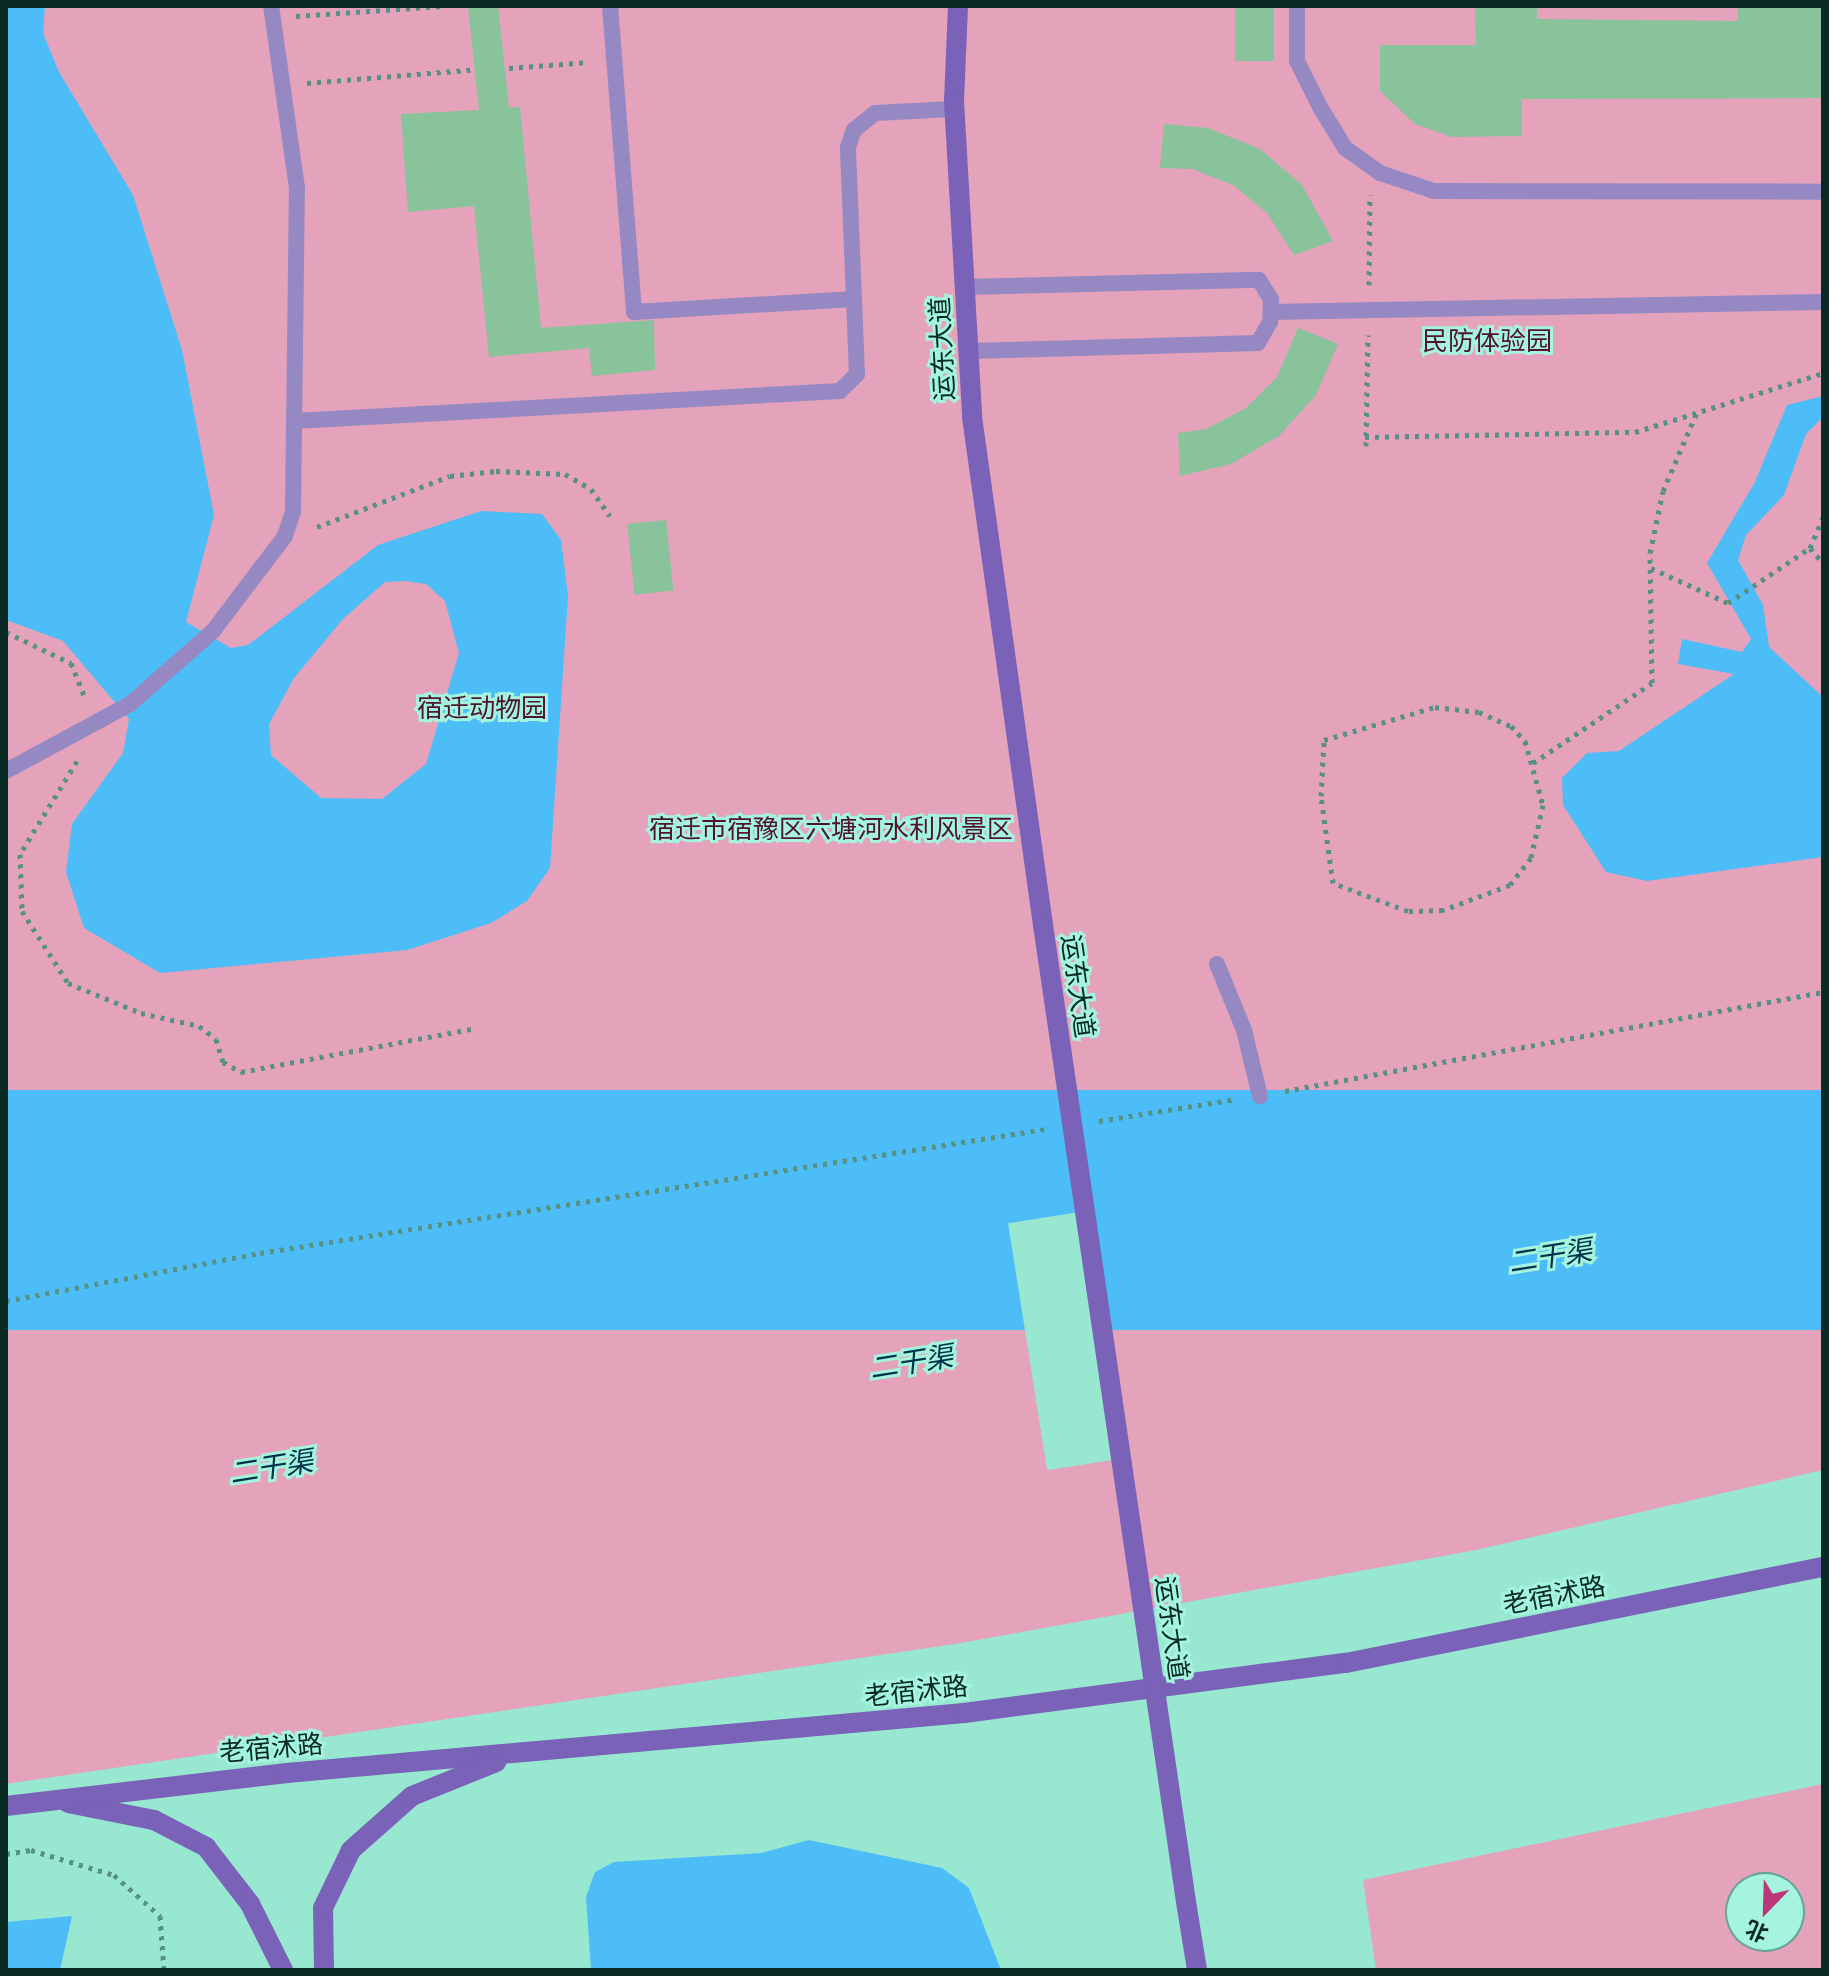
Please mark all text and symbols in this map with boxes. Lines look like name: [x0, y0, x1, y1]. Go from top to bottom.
street label: 运东大道: [924, 296, 960, 402]
park label: 民防体验园: [1422, 325, 1552, 357]
park label: 宿迁动物园: [417, 692, 547, 724]
park label: 宿迁市宿豫区六塘河水利风景区: [649, 813, 1013, 845]
street label: 运东大道: [1055, 932, 1101, 1040]
water label: 二干渠: [1506, 1232, 1594, 1278]
water label: 二干渠: [867, 1338, 955, 1384]
water label: 二干渠: [227, 1443, 315, 1489]
street label: 老宿沭路: [1500, 1570, 1608, 1620]
street label: 运东大道: [1149, 1574, 1195, 1682]
street label: 老宿沭路: [863, 1670, 969, 1712]
street label: 老宿沭路: [218, 1728, 324, 1768]
north arrow: [1725, 1872, 1805, 1952]
text: 北: [1740, 1914, 1772, 1950]

